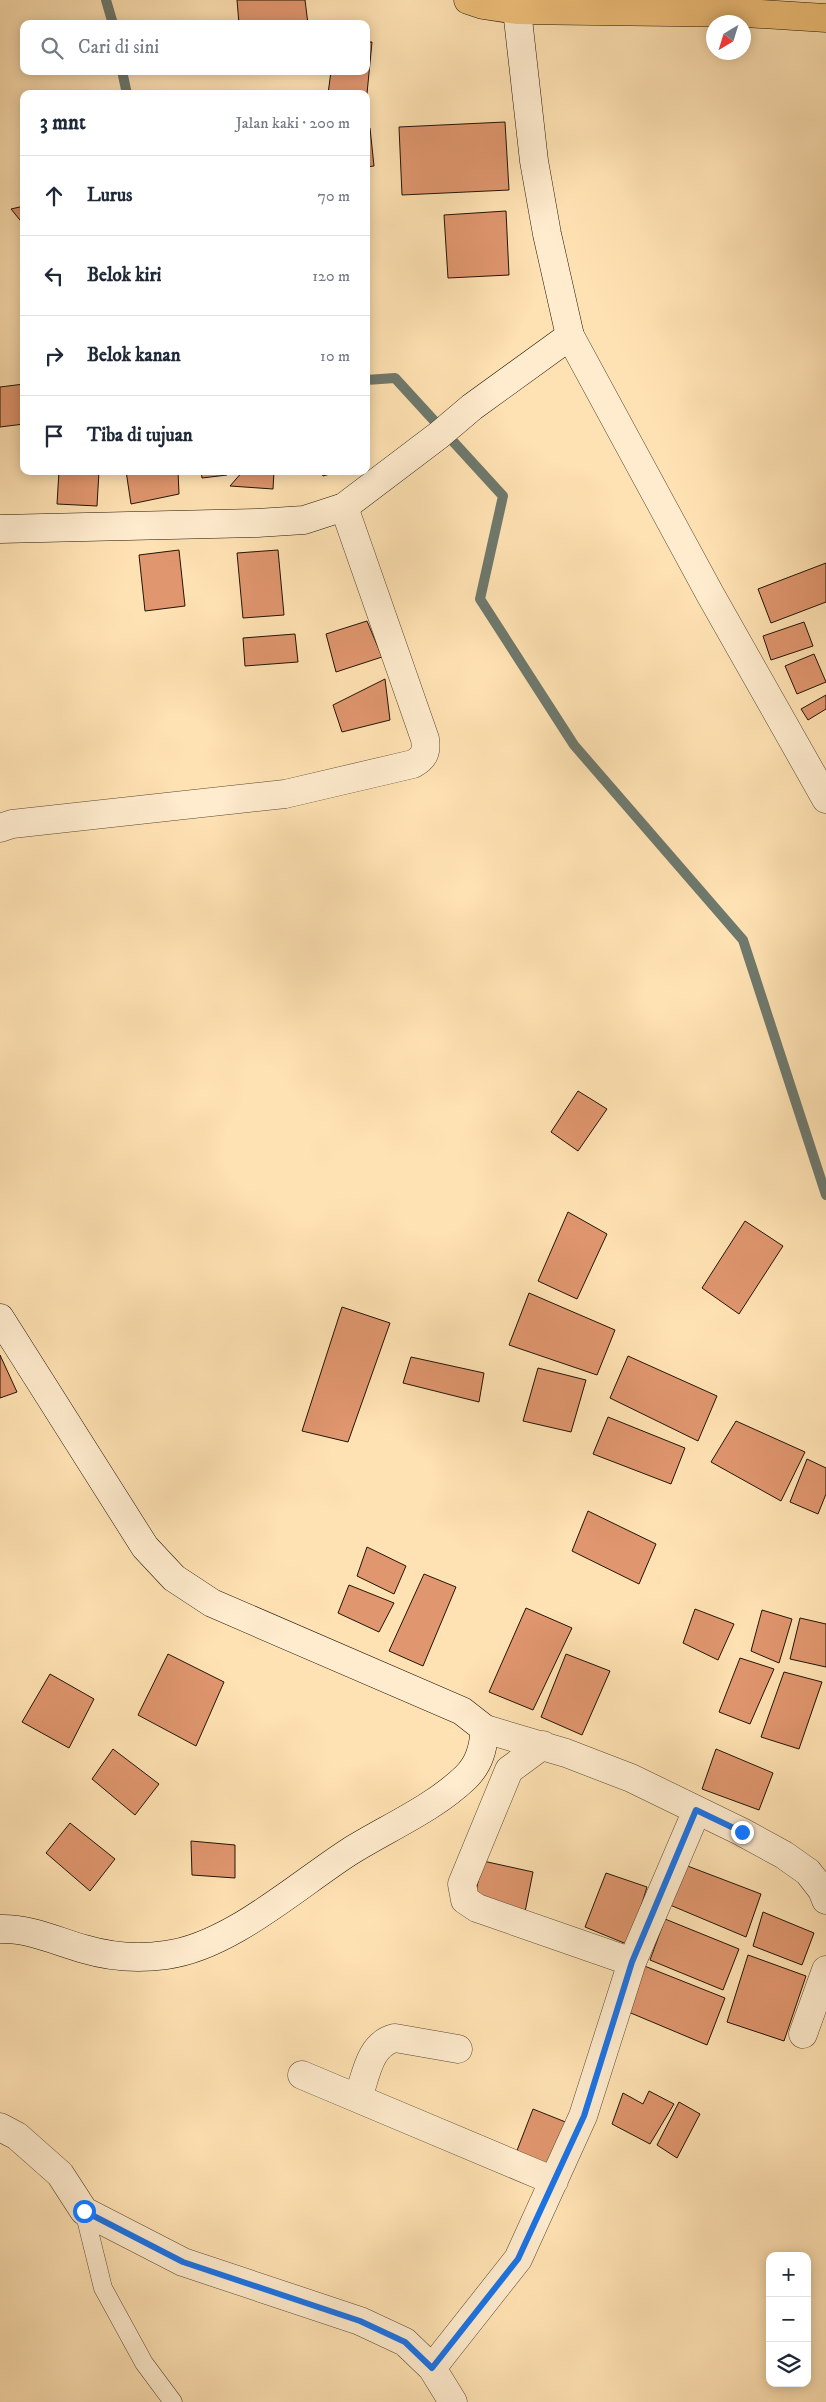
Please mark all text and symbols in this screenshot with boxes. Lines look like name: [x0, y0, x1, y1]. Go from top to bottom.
north arrow: [706, 15, 751, 60]
search box: [20, 20, 370, 75]
icon: search: [38, 34, 66, 62]
text: Cari di sini: [78, 36, 159, 59]
text: 3 mnt: [40, 110, 86, 136]
text: Jalan kaki · 200 m: [236, 113, 350, 133]
icon: ahead: [40, 182, 68, 210]
text: Lurus: [87, 184, 132, 207]
text: 70 m: [318, 186, 350, 206]
icon: left: [40, 262, 68, 290]
text: Belok kiri: [87, 264, 161, 287]
text: 120 m: [312, 266, 350, 286]
icon: right: [40, 342, 68, 370]
text: Belok kanan: [87, 344, 181, 367]
text: 10 m: [320, 346, 350, 366]
icon: arrive: [40, 422, 68, 450]
text: Tiba di tujuan: [87, 424, 193, 447]
route end: [731, 1821, 754, 1844]
route start: [73, 2200, 96, 2223]
map controls: [766, 2252, 811, 2387]
button: +: [766, 2252, 811, 2297]
button: −: [766, 2297, 811, 2342]
button: layers: [766, 2342, 811, 2387]

